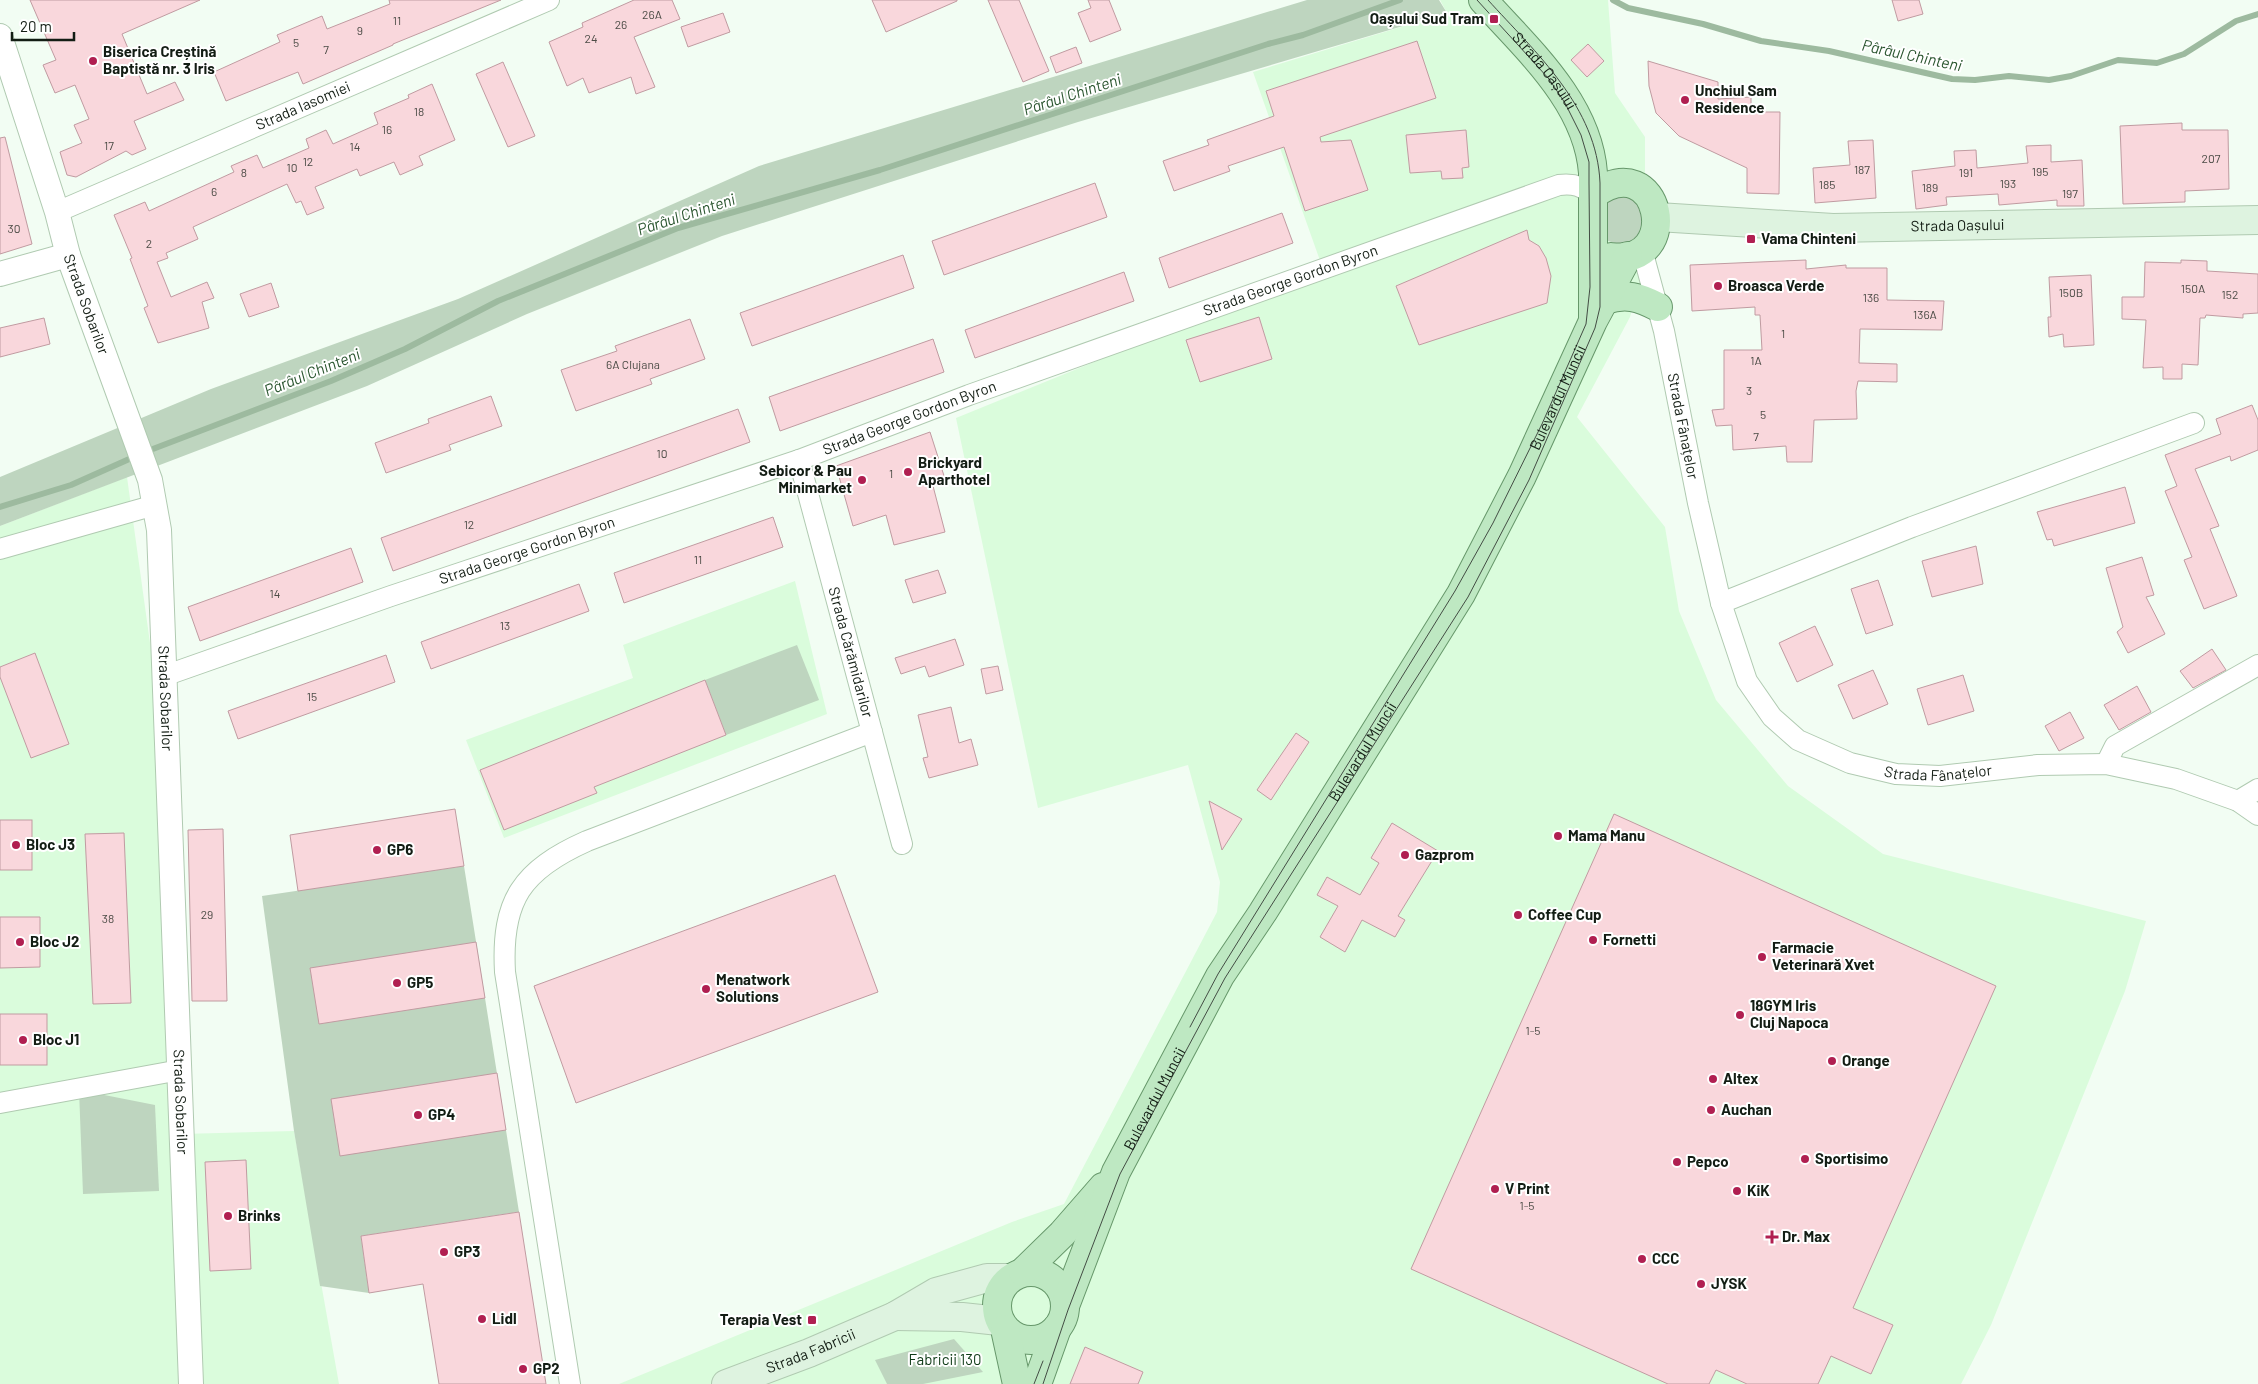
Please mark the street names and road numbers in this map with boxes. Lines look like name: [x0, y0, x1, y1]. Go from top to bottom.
street label: Strada Oașului: [1509, 28, 1581, 112]
street label: Strada Iasomiei: [253, 77, 353, 133]
street label: Strada Oașului: [1911, 215, 2005, 235]
street label: Strada George Gordon Byron: [1200, 240, 1380, 319]
street label: Strada Sobarilor: [60, 251, 114, 357]
street label: Bulevardul Muncii: [1525, 342, 1589, 453]
street label: Strada Fânațelor: [1665, 371, 1703, 481]
street label: Strada George Gordon Byron: [820, 376, 998, 458]
street label: Strada George Gordon Byron: [436, 512, 617, 587]
street label: Strada Cărămidarilor: [825, 585, 878, 720]
street label: Strada Sobarilor: [155, 645, 177, 752]
street label: Bulevardul Muncii: [1324, 698, 1399, 804]
street label: Strada Fânațelor: [1883, 760, 1993, 784]
street label: Bulevardul Muncii: [1119, 1044, 1188, 1153]
street label: Strada Sobarilor: [170, 1049, 192, 1155]
street label: Strada Fabricii: [763, 1324, 858, 1376]

